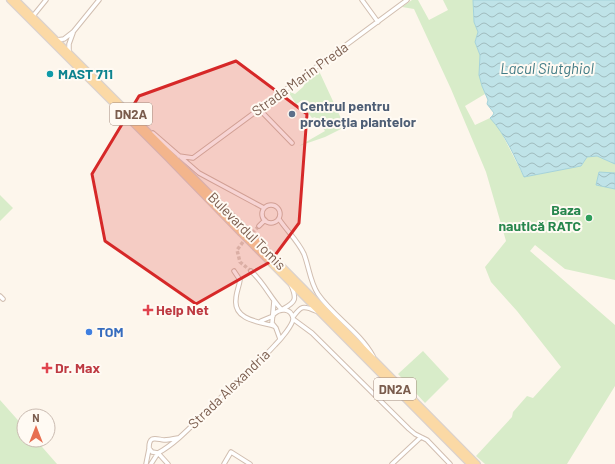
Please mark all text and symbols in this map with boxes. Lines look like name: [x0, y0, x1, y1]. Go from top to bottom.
street label: Strada Marin Preda: [248, 38, 351, 119]
water label: Lacul Siutghiol: [500, 59, 594, 77]
place label: MAST 711: [58, 65, 113, 82]
marker: MAST 711: [45, 69, 55, 79]
place label: Centrul pentru protecția plantelor: [300, 97, 417, 130]
road number: DN2A: [110, 103, 152, 125]
marker: Centrul pentru protecția plantelor: [287, 109, 297, 119]
street label: Bulevardul Tomis: [205, 188, 290, 273]
place label: Baza nautică RATC: [498, 201, 581, 234]
marker: Baza nautică RATC: [584, 213, 594, 223]
place label: Help Net: [156, 301, 209, 318]
marker: Help Net: [143, 305, 153, 315]
place label: TOM: [97, 323, 124, 340]
marker: TOM: [84, 327, 94, 337]
street label: Strada Alexandria: [184, 345, 273, 432]
place label: Dr. Max: [55, 359, 100, 376]
marker: Dr. Max: [42, 363, 52, 373]
road number: DN2A: [374, 378, 416, 400]
north arrow: [16, 408, 56, 448]
text: N: [32, 411, 40, 424]

